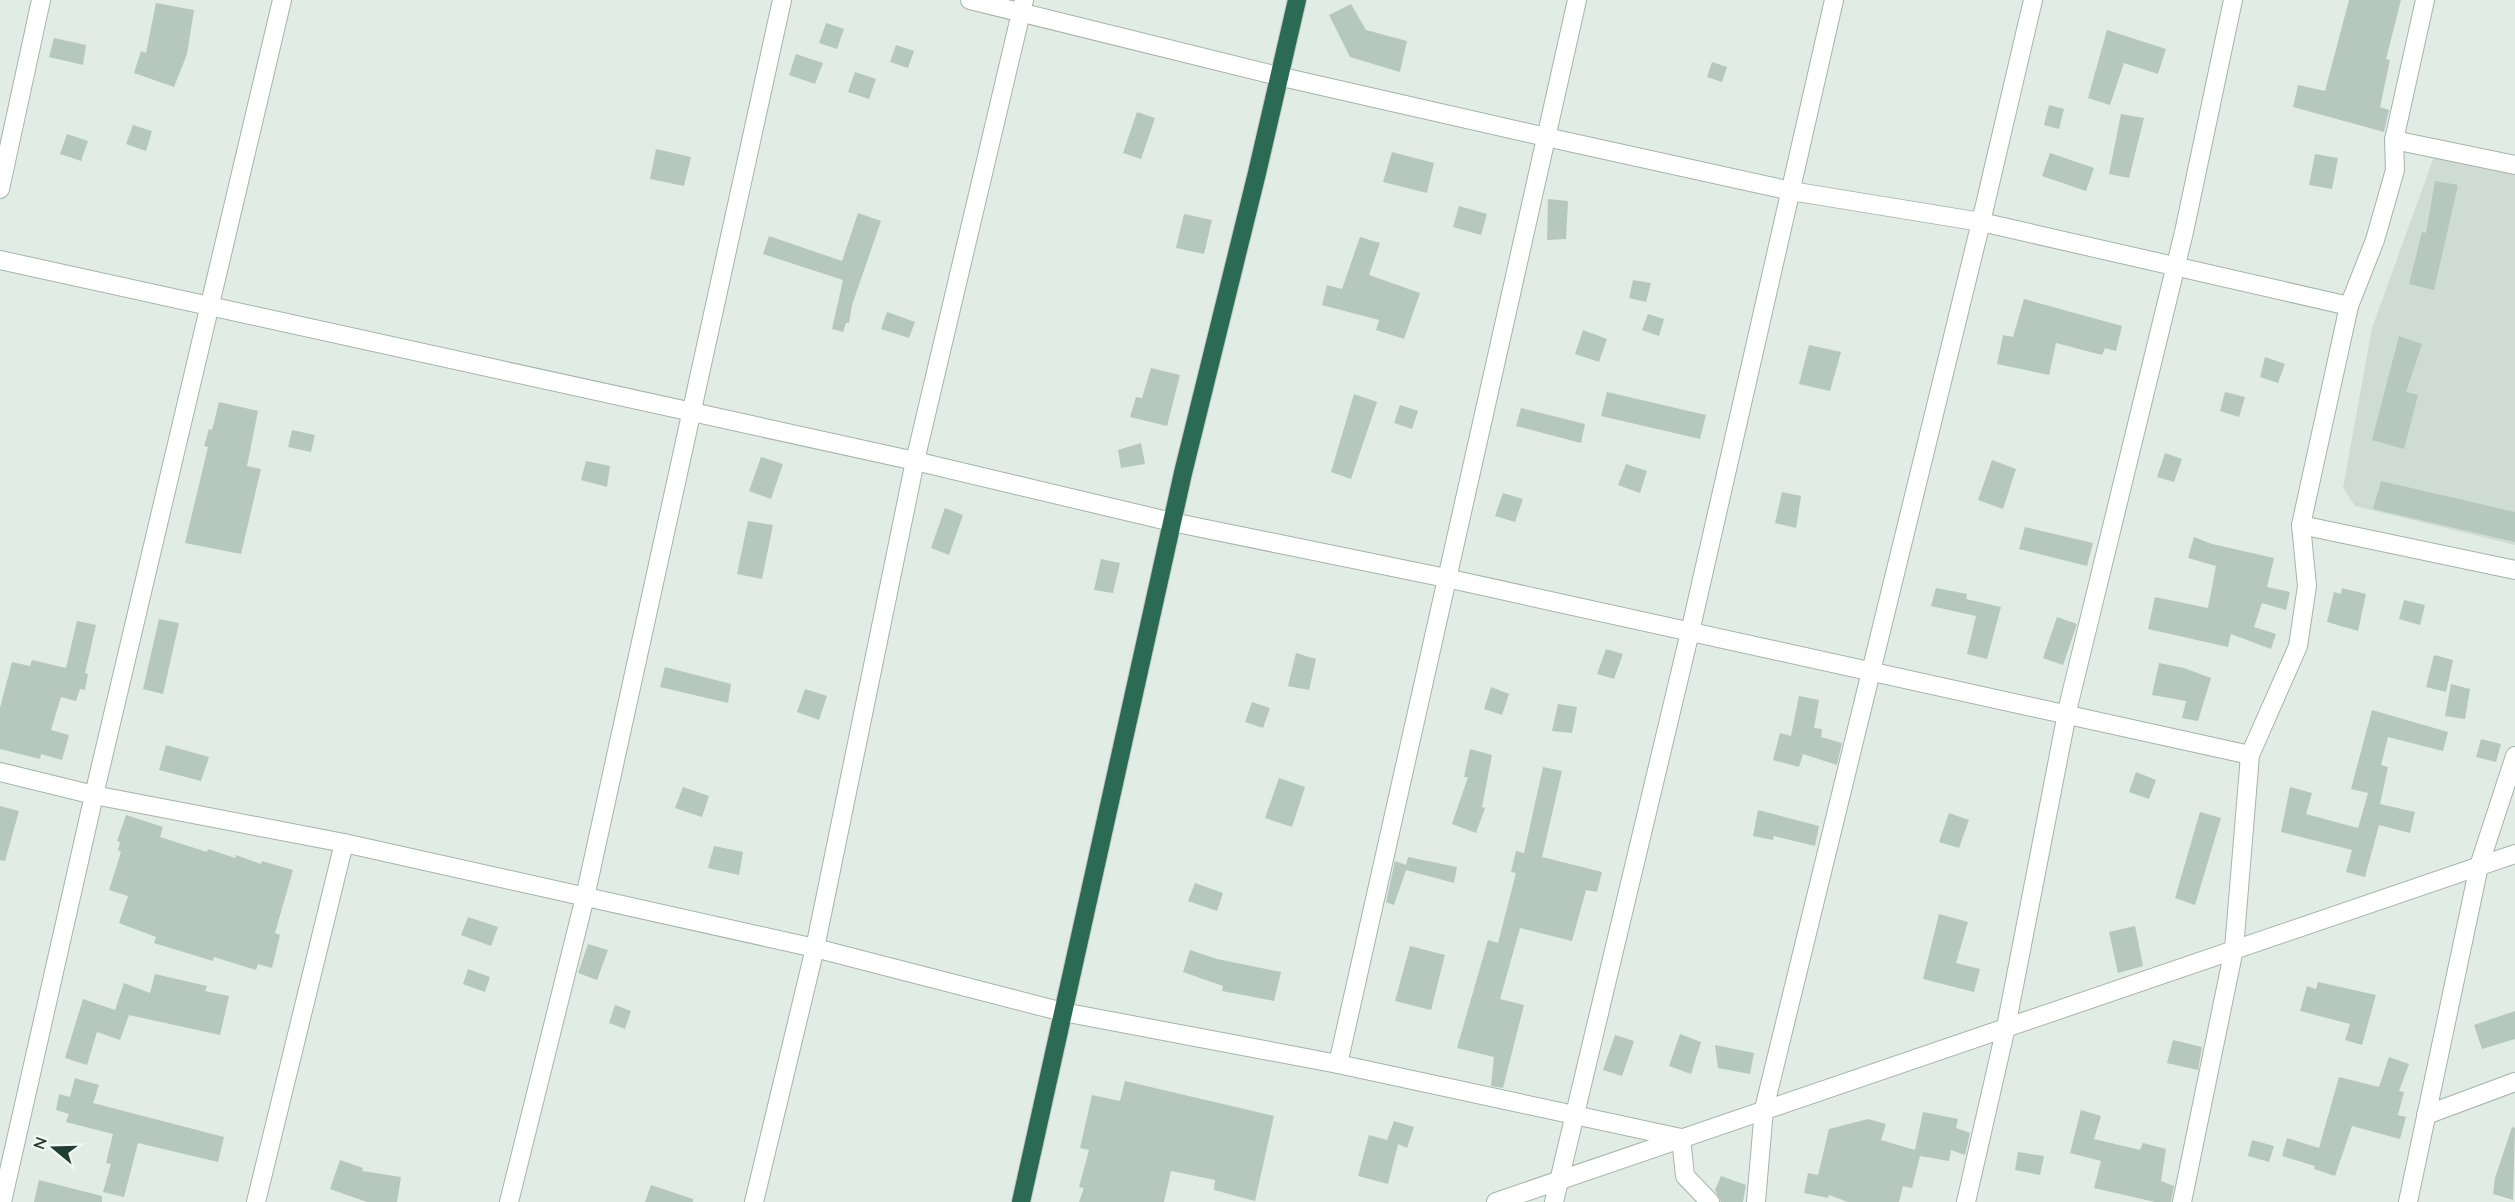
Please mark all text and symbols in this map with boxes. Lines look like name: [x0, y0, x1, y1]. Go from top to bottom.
north arrow: [24, 1118, 84, 1178]
text: N: [28, 1134, 51, 1152]

